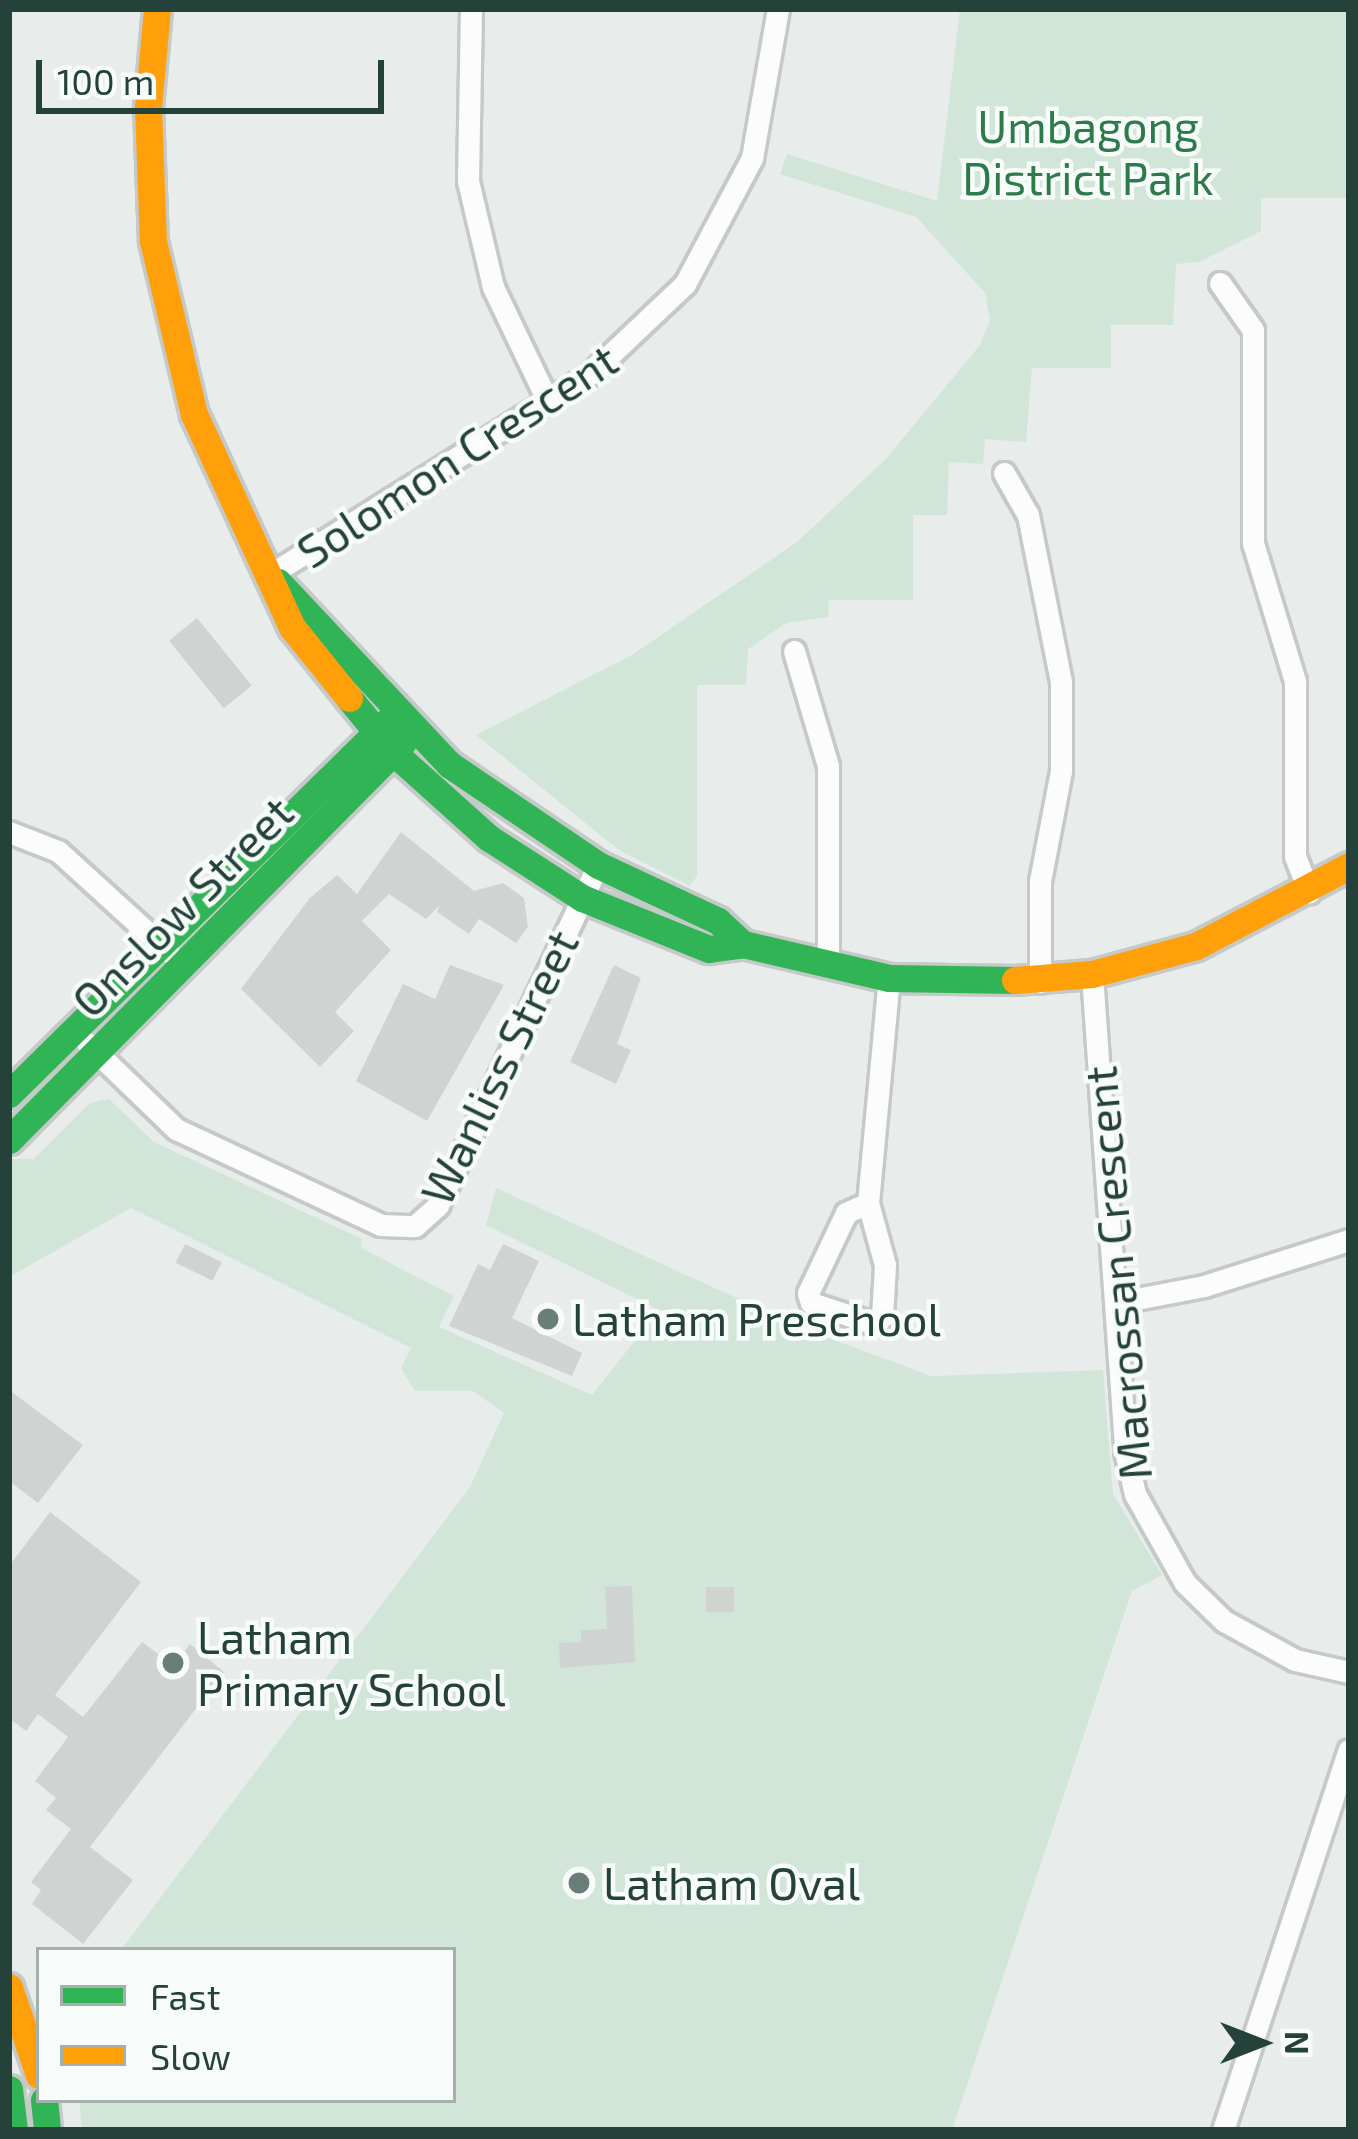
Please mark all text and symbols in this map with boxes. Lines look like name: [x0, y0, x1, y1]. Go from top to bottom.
scale bar: [42, 36, 390, 110]
text: 100 m: [57, 59, 154, 102]
park label: Umbagong District Park: [962, 99, 1214, 205]
street label: Solomon Crescent: [287, 332, 627, 578]
street label: Onslow Street: [60, 784, 304, 1028]
street label: Wanliss Street: [409, 921, 589, 1213]
street label: Macrossan Crescent: [1072, 1064, 1162, 1482]
place label: Latham Preschool: [572, 1292, 941, 1346]
marker: Latham Preschool: [535, 1306, 561, 1332]
place label: Latham Primary School: [197, 1610, 507, 1716]
marker: Latham Primary School: [160, 1650, 186, 1676]
place label: Latham Oval: [603, 1856, 860, 1910]
marker: Latham Oval: [566, 1870, 592, 1896]
legend: [36, 1947, 456, 2103]
text: Fast: [150, 1974, 220, 2017]
north arrow: [1202, 1983, 1322, 2103]
text: N: [1278, 2031, 1318, 2055]
text: Slow: [150, 2034, 231, 2077]

